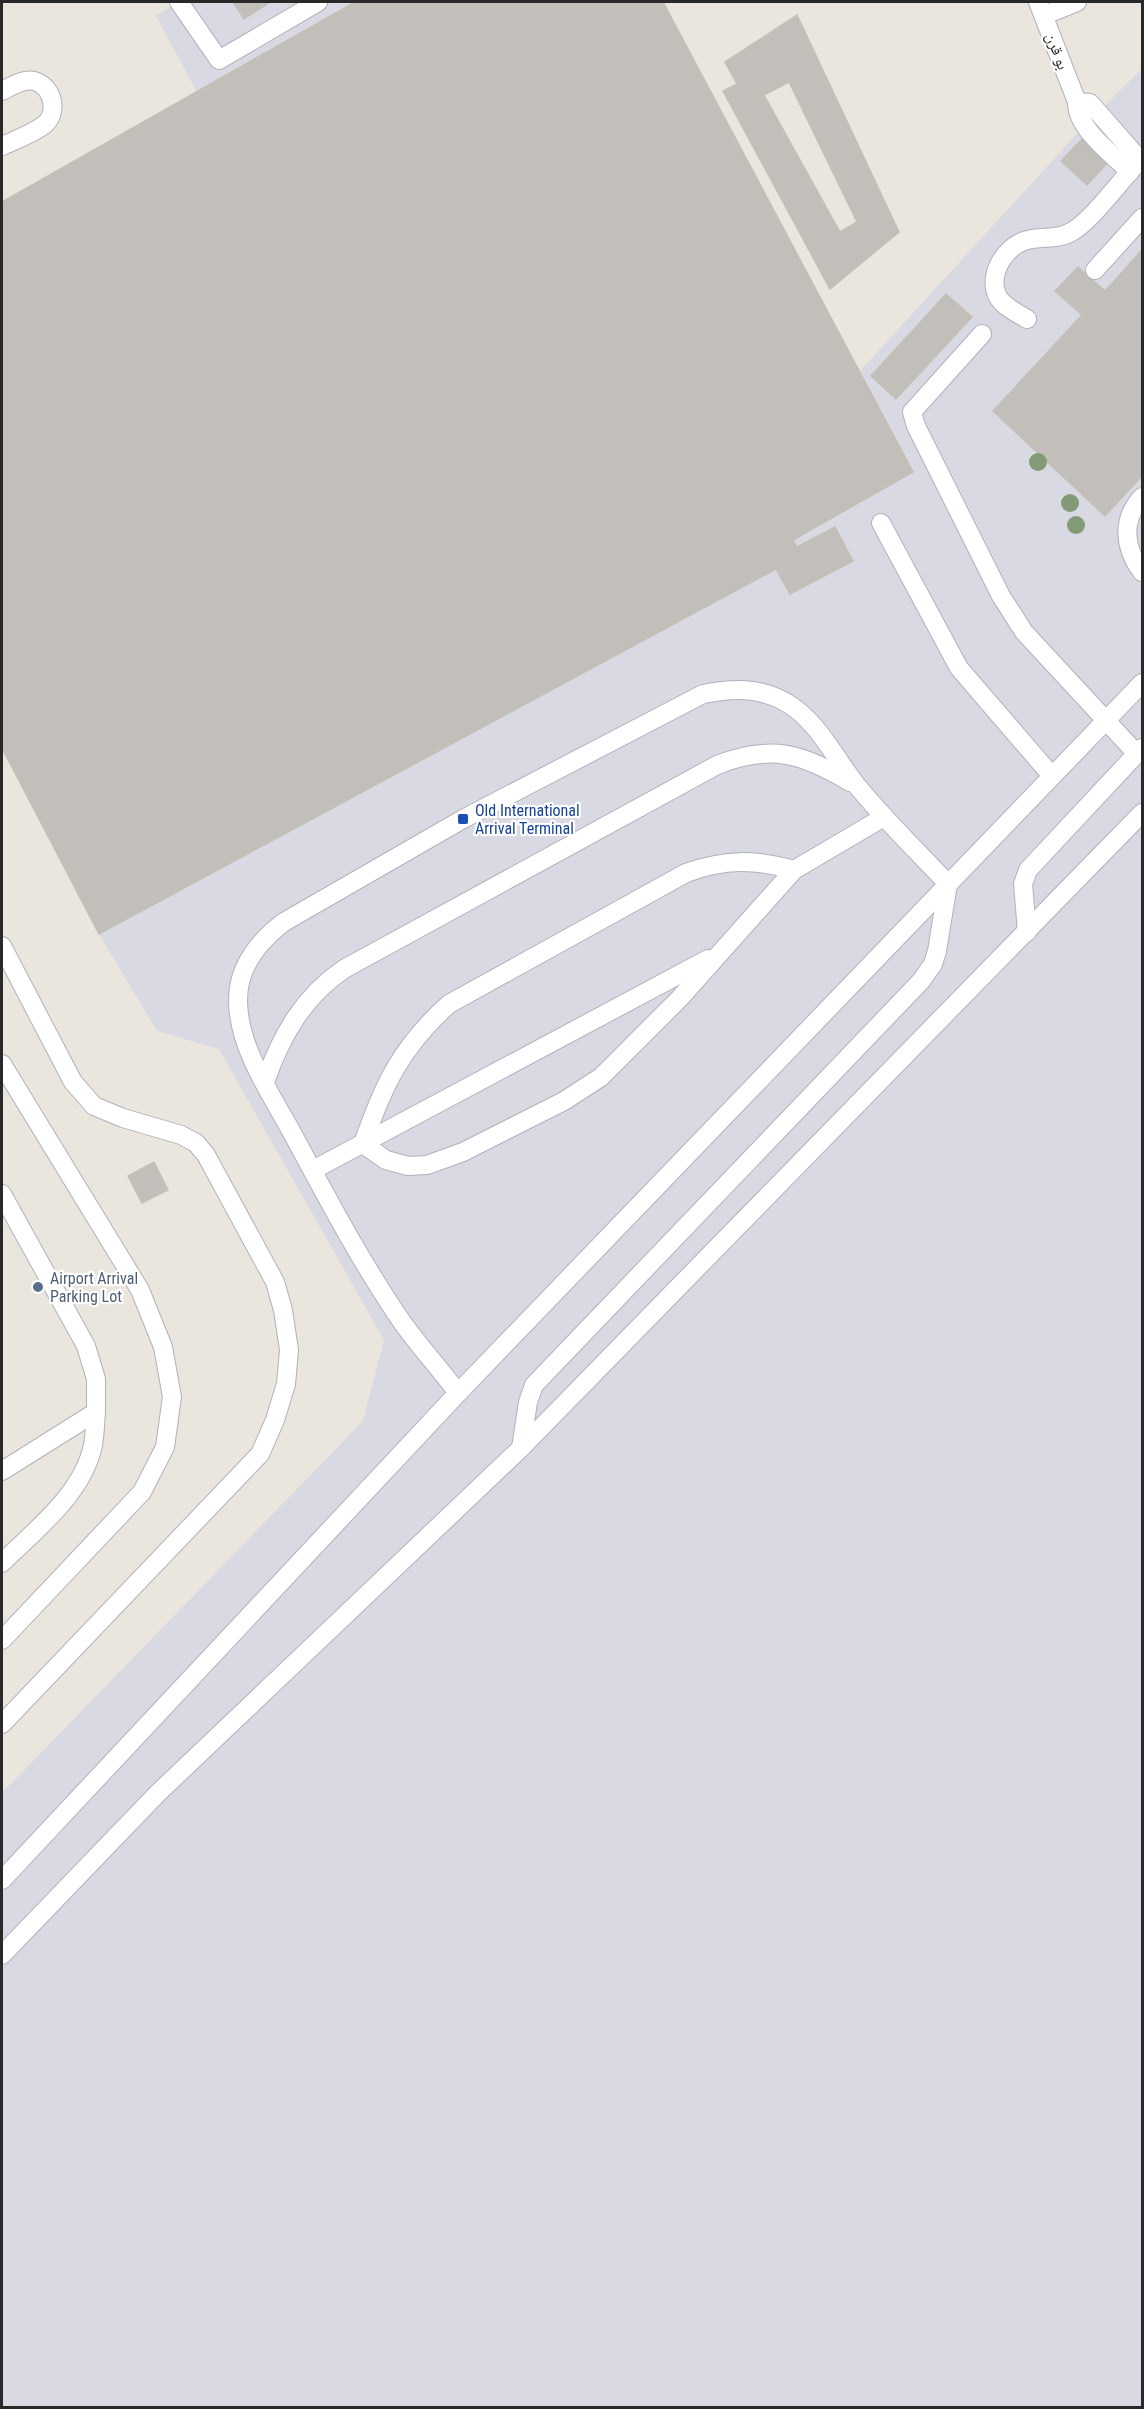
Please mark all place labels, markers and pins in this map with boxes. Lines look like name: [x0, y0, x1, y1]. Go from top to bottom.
place label: Old International Arrival Terminal: [475, 801, 580, 838]
marker: Old International Arrival Terminal: [456, 812, 470, 826]
place label: Airport Arrival Parking Lot: [50, 1269, 138, 1306]
marker: Airport Arrival Parking Lot: [31, 1280, 45, 1294]

